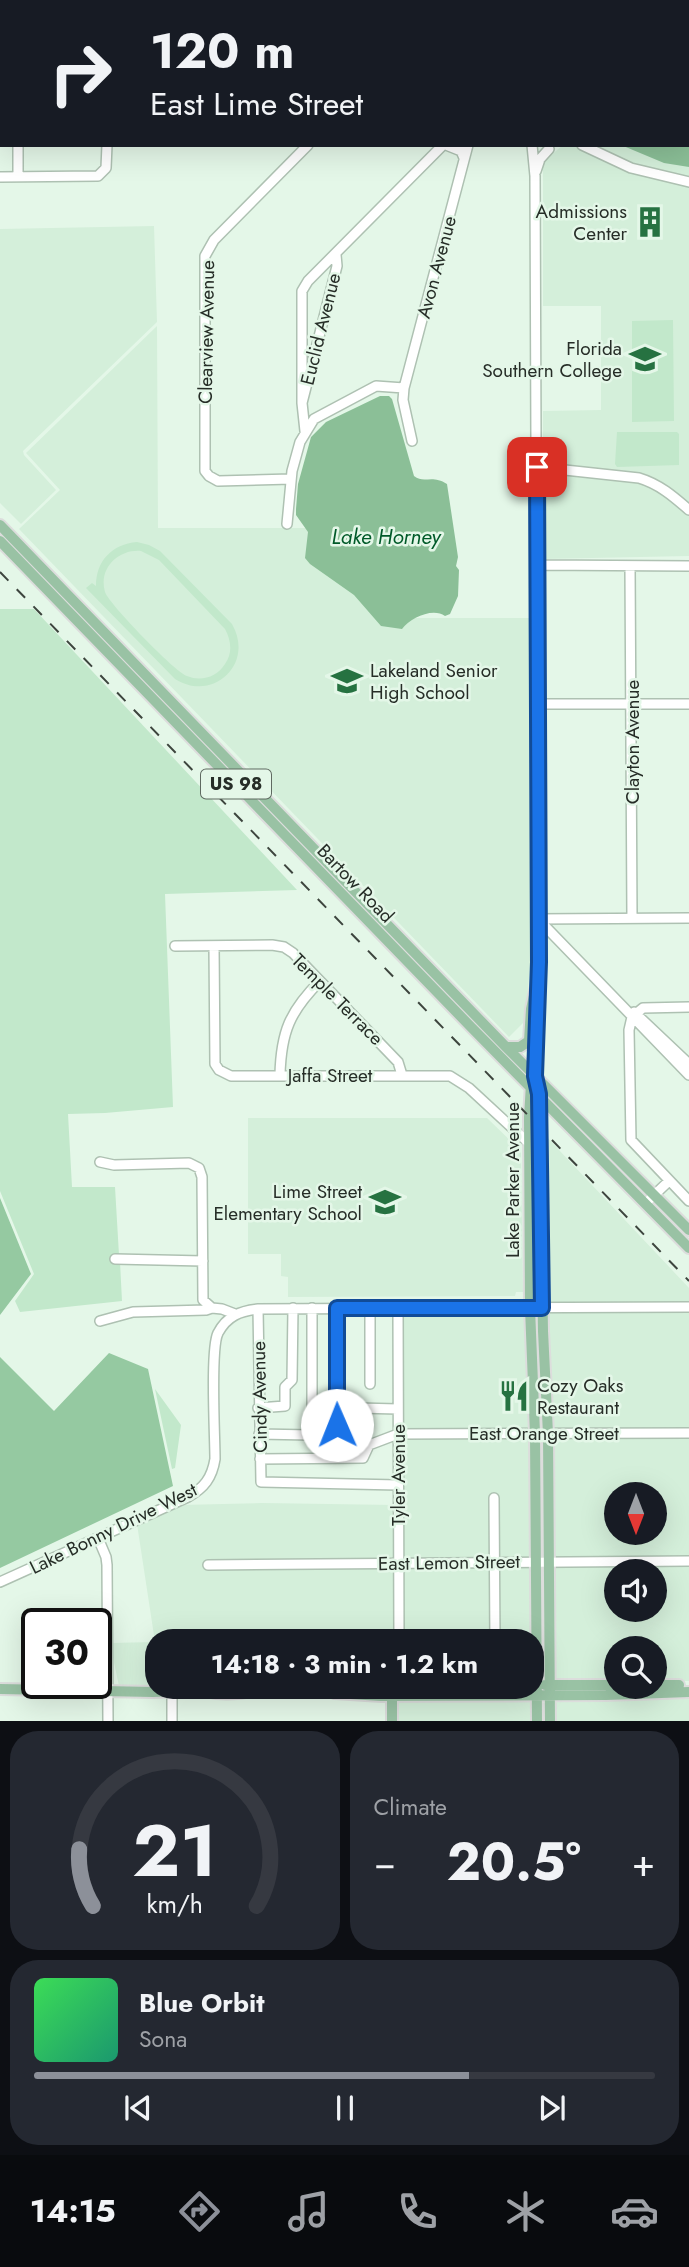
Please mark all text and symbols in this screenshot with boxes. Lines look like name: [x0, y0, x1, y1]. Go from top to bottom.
text: 120 m: [150, 16, 294, 86]
icon: right: [35, 28, 126, 119]
text: East Lime Street: [150, 81, 363, 127]
place label: Admissions Center: [536, 198, 627, 247]
building icon: Admissions Center: [633, 205, 667, 239]
street label: Avon Avenue: [410, 213, 463, 321]
street label: Clearview Avenue: [192, 260, 221, 404]
street label: Euclid Avenue: [294, 270, 347, 388]
place label: Florida Southern College: [482, 335, 622, 384]
school or university icon: Florida Southern College: [628, 342, 662, 376]
pin: [507, 437, 567, 497]
icon: arrive: [518, 448, 556, 486]
water label: Lake Horney: [332, 522, 442, 552]
place label: Lakeland Senior High School: [370, 657, 498, 706]
school or university icon: Lakeland Senior High School: [330, 664, 364, 698]
street label: Clayton Avenue: [619, 679, 646, 804]
road number: US 98: [201, 770, 271, 798]
street label: Bartow Road: [311, 838, 400, 929]
street label: Temple Terrace: [286, 947, 390, 1051]
street label: Jaffa Street: [285, 1062, 373, 1089]
street label: Lake Parker Avenue: [499, 1102, 526, 1258]
place label: Lime Street Elementary School: [213, 1178, 362, 1227]
school or university icon: Lime Street Elementary School: [368, 1185, 402, 1219]
street label: Cindy Avenue: [245, 1341, 274, 1453]
place label: Cozy Oaks Restaurant: [537, 1372, 624, 1421]
restaurant icon: Cozy Oaks Restaurant: [497, 1379, 531, 1413]
position arrow: [300, 1388, 374, 1462]
street label: East Orange Street: [469, 1420, 619, 1447]
street label: Tyler Avenue: [385, 1424, 412, 1526]
street label: Lake Bonny Drive West: [25, 1476, 202, 1581]
north arrow: [604, 1482, 667, 1545]
map controls: [604, 1482, 667, 1699]
street label: East Lemon Street: [378, 1548, 521, 1577]
button: sound: [604, 1559, 667, 1622]
speed limit sign: 30: [21, 1608, 112, 1699]
button: search: [604, 1636, 667, 1699]
text: 14:18 · 3 min · 1.2 km: [211, 1645, 478, 1683]
text: Climate: [374, 1790, 447, 1824]
text: 21: [132, 1799, 217, 1904]
text: 20.5°: [447, 1824, 581, 1900]
text: −: [374, 1835, 396, 1890]
text: +: [632, 1835, 655, 1890]
text: km/h: [146, 1886, 203, 1922]
text: Blue Orbit: [139, 1984, 264, 2022]
text: Sona: [139, 2022, 187, 2056]
icon: previous: [119, 2089, 157, 2127]
icon: pause: [326, 2089, 364, 2127]
icon: next: [533, 2089, 571, 2127]
icon: directions: [175, 2187, 224, 2236]
icon: music: [284, 2187, 333, 2236]
icon: phone: [393, 2187, 442, 2236]
icon: climate: [501, 2187, 550, 2236]
icon: car: [610, 2187, 659, 2236]
text: 14:15: [30, 2188, 116, 2234]

